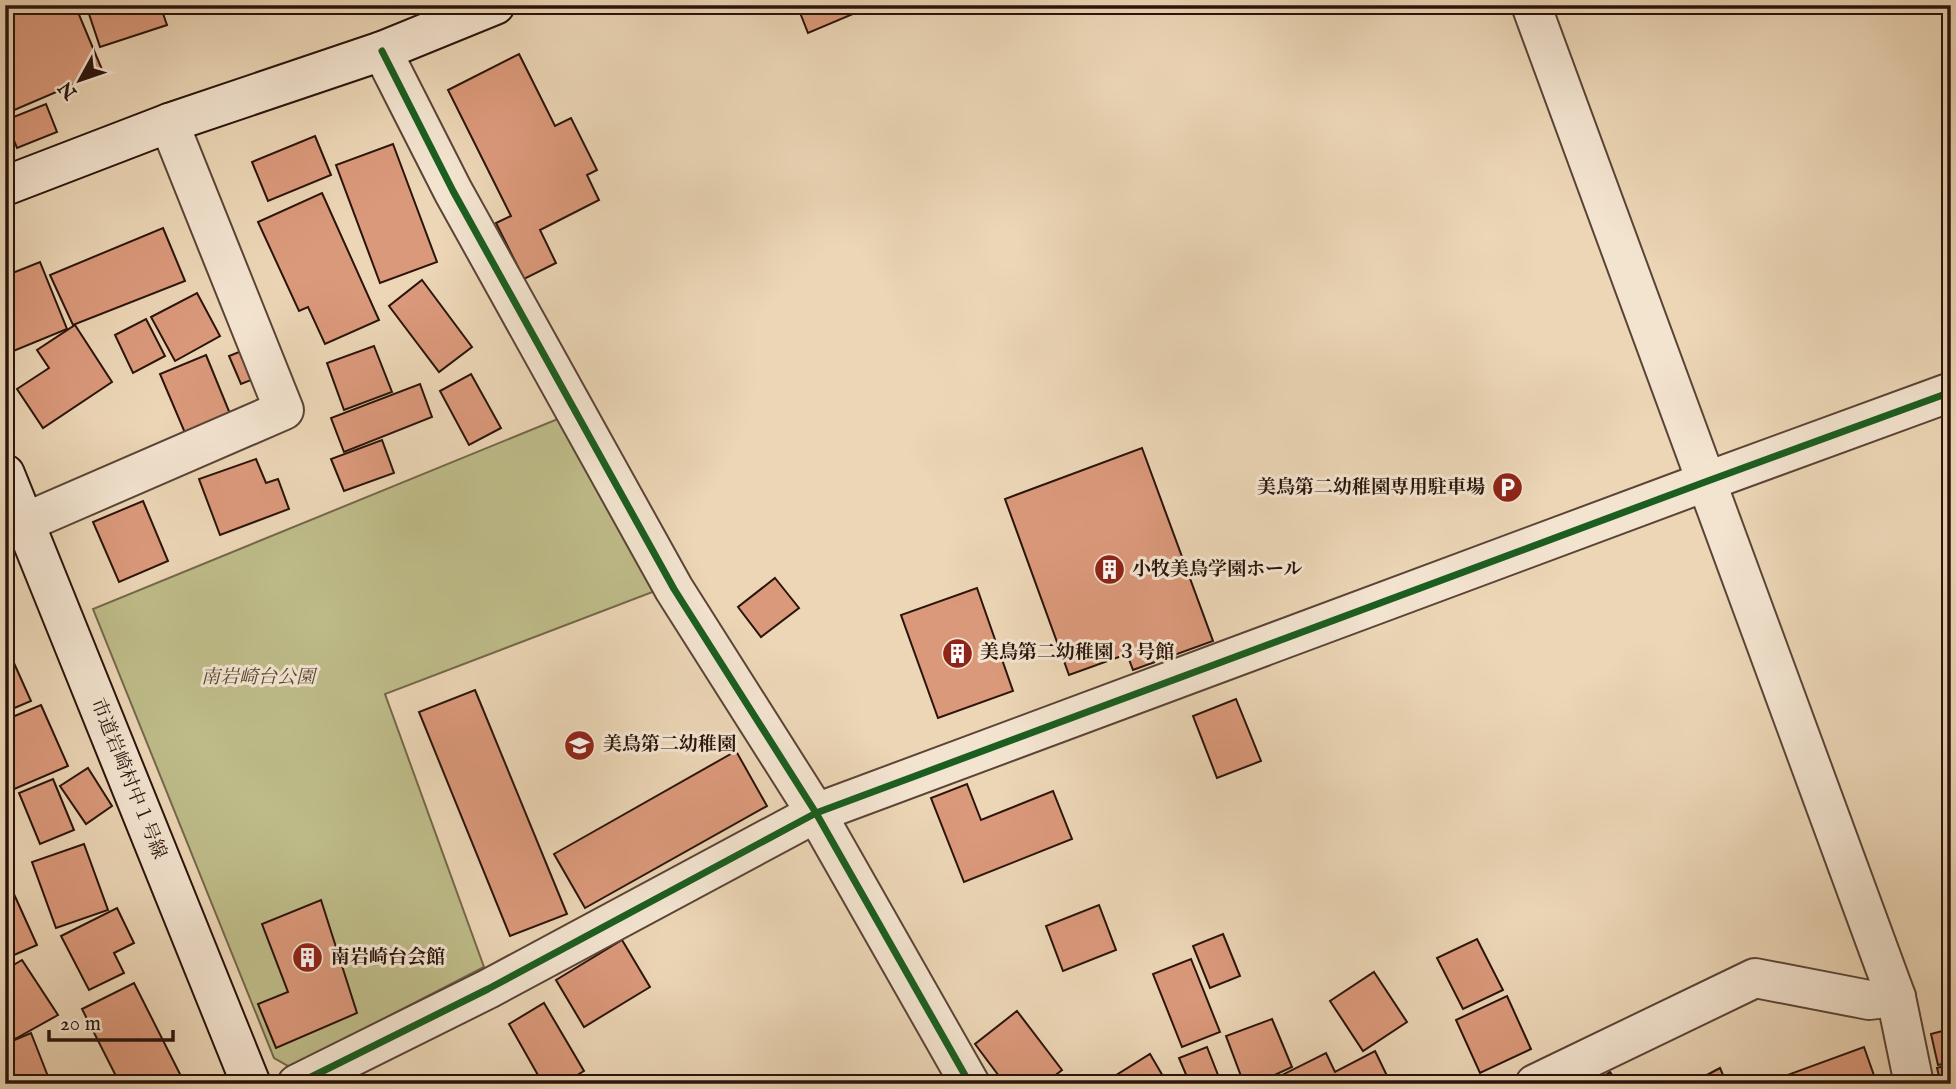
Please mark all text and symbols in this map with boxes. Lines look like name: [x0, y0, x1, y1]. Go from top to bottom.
north arrow: [46, 46, 116, 116]
text: N: [54, 75, 84, 104]
parking icon: 美鳥第二幼稚園専用駐車場: [1491, 471, 1525, 505]
place label: 美鳥第二幼稚園専用駐車場: [1257, 476, 1485, 500]
building icon: 小牧美鳥学園ホール: [1092, 553, 1126, 587]
place label: 小牧美鳥学園ホール: [1132, 558, 1303, 582]
building icon: 美鳥第二幼稚園 ３号館: [940, 636, 974, 670]
place label: 美鳥第二幼稚園 ３号館: [980, 641, 1174, 665]
park label: 南岩崎台公園: [201, 666, 318, 690]
street label: 市道岩崎村中１号線: [85, 695, 171, 863]
school or university icon: 美鳥第二幼稚園: [563, 728, 597, 762]
place label: 美鳥第二幼稚園: [603, 733, 736, 757]
building icon: 南岩崎台会館: [291, 941, 325, 975]
place label: 南岩崎台会館: [331, 946, 445, 970]
scale bar: [49, 998, 173, 1042]
text: 20 m: [60, 1011, 101, 1038]

